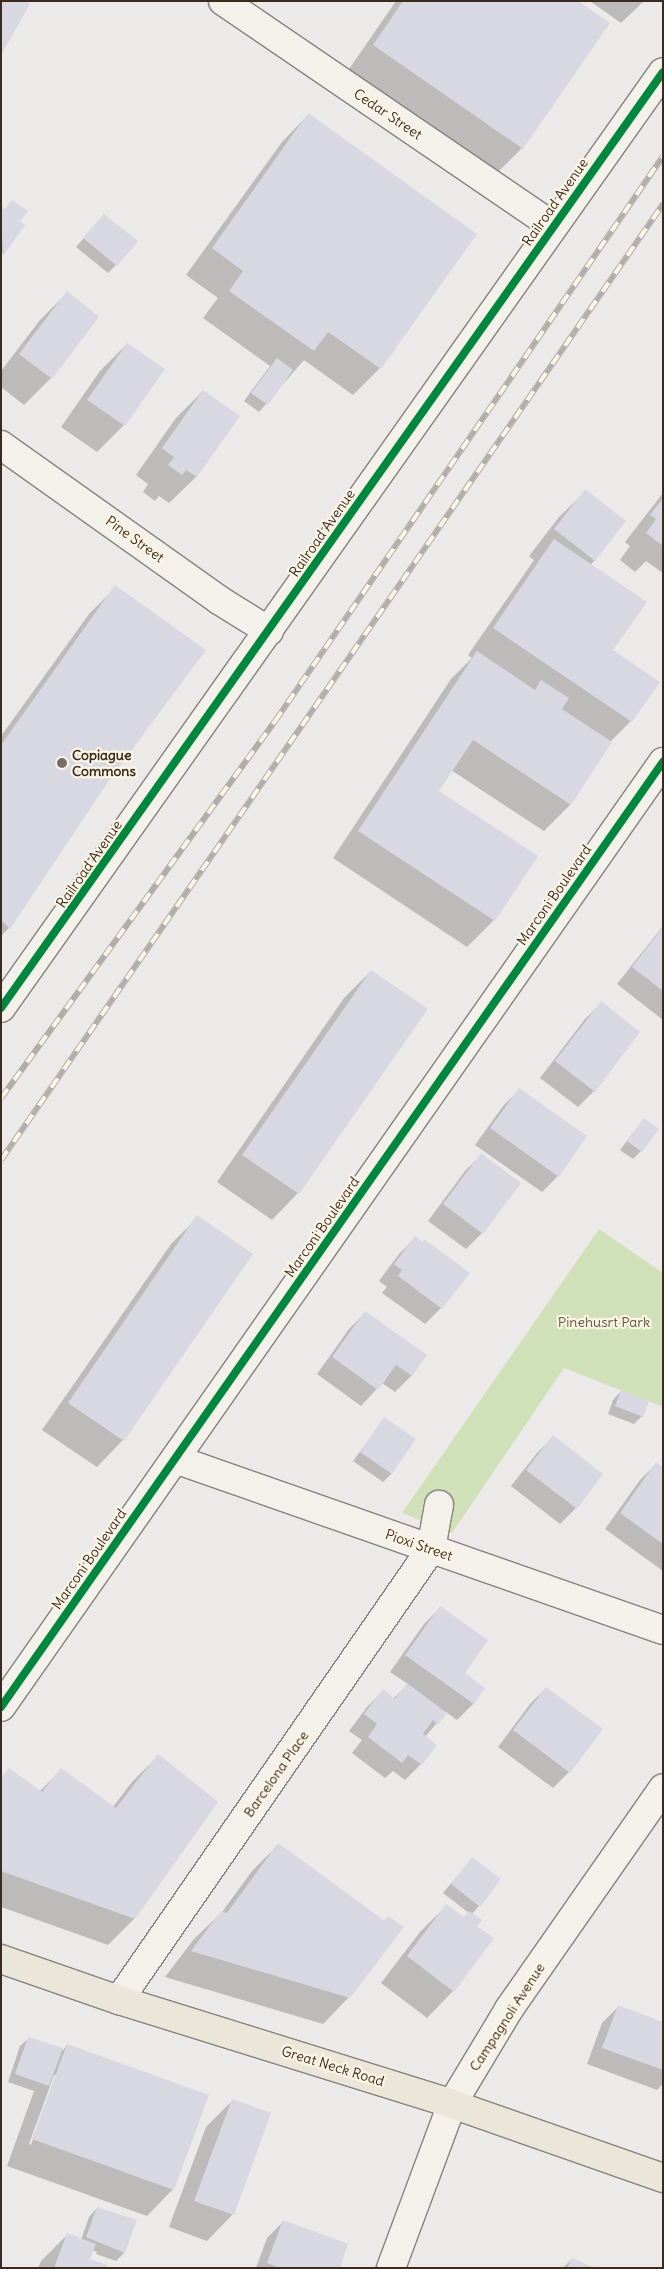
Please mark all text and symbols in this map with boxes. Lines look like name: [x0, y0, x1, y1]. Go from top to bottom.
street label: Cedar Street: [351, 85, 425, 143]
street label: Railroad Avenue: [519, 155, 591, 249]
street label: Railroad Avenue: [286, 486, 358, 580]
street label: Pine Street: [103, 512, 167, 566]
place label: Copiague Commons: [72, 747, 136, 780]
marker: Copiague Commons: [56, 757, 68, 769]
street label: Railroad Avenue: [53, 817, 125, 911]
street label: Marconi Boulevard: [513, 842, 595, 948]
street label: Marconi Boulevard: [281, 1174, 363, 1280]
park label: Pinehusrt Park: [558, 1314, 650, 1330]
street label: Marconi Boulevard: [48, 1506, 130, 1612]
street label: Pioxi Street: [383, 1526, 455, 1564]
street label: Barcelona Place: [240, 1728, 312, 1820]
street label: Campagnoli Avenue: [466, 1960, 548, 2074]
street label: Great Neck Road: [280, 2042, 386, 2090]

